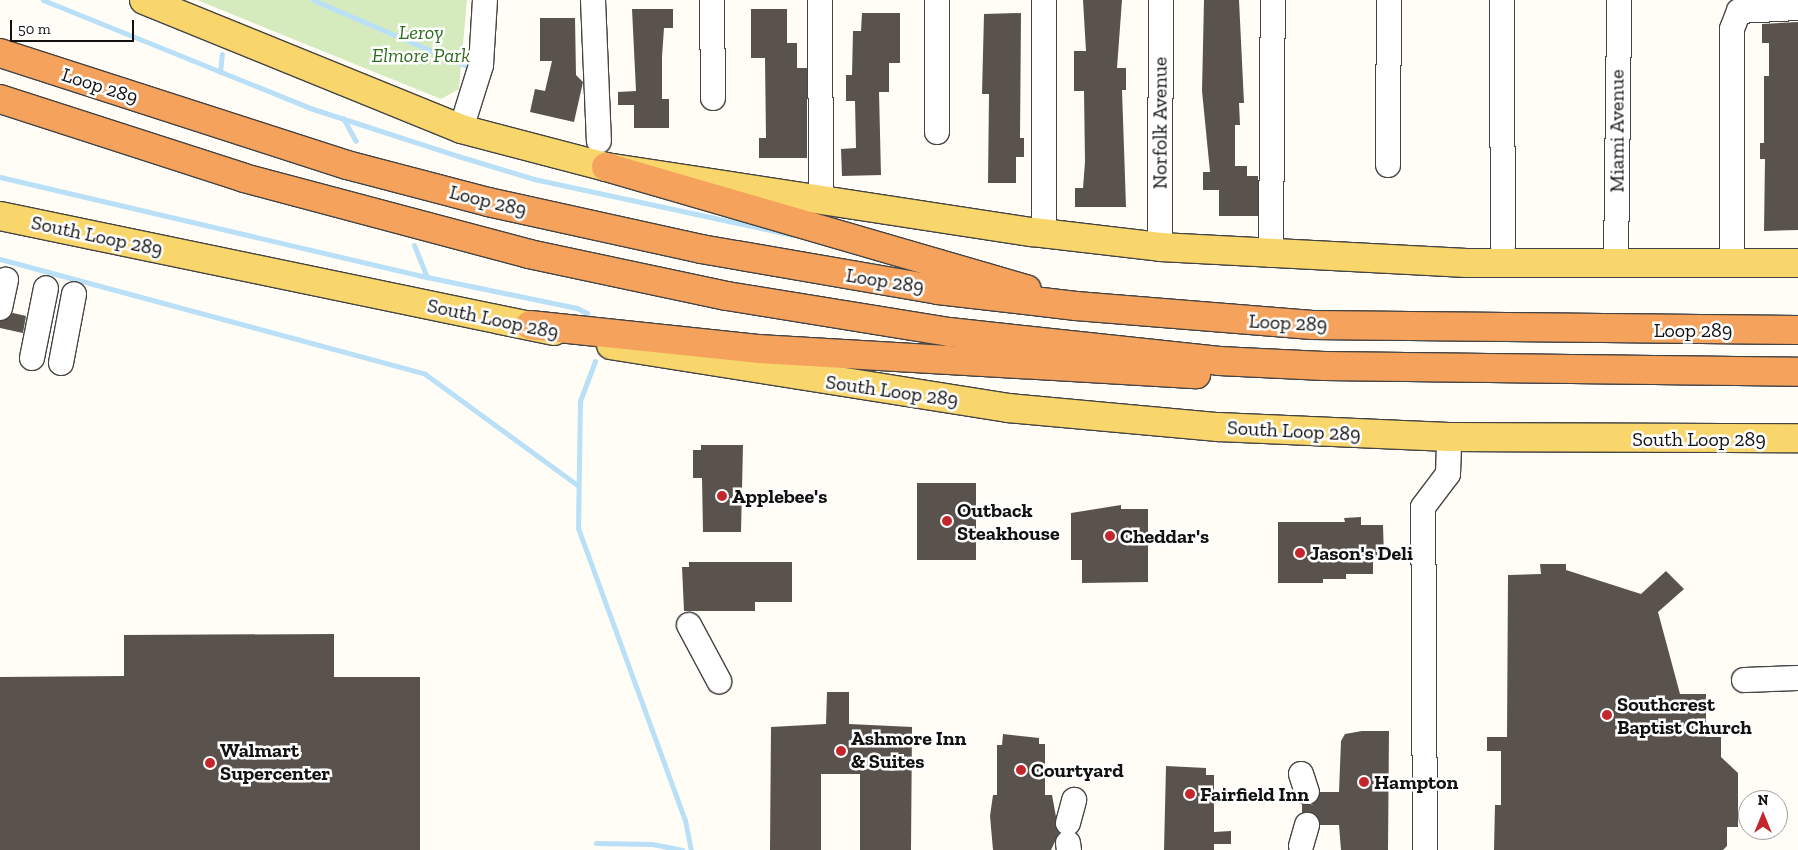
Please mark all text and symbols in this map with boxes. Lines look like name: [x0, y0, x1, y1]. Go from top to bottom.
scale bar: [12, 10, 136, 42]
text: 50 m: [18, 20, 51, 38]
park label: Leroy Elmore Park: [372, 20, 470, 67]
street label: Norfolk Avenue: [1148, 56, 1172, 190]
street label: Loop 289: [59, 62, 141, 110]
street label: Miami Avenue: [1605, 69, 1629, 193]
street label: Loop 289: [447, 180, 529, 222]
street label: South Loop 289: [29, 210, 165, 262]
street label: Loop 289: [844, 263, 926, 299]
street label: South Loop 289: [425, 293, 561, 345]
street label: Loop 289: [1248, 309, 1328, 337]
street label: Loop 289: [1654, 318, 1732, 342]
street label: South Loop 289: [824, 370, 960, 412]
street label: South Loop 289: [1226, 416, 1362, 446]
street label: South Loop 289: [1632, 427, 1766, 451]
place label: Applebee's: [732, 484, 827, 508]
marker: Applebee's: [716, 490, 728, 502]
place label: Outback Steakhouse: [957, 498, 1060, 545]
marker: Outback Steakhouse: [941, 515, 953, 527]
place label: Cheddar's: [1120, 524, 1209, 548]
marker: Cheddar's: [1104, 530, 1116, 542]
place label: Jason's Deli: [1310, 541, 1413, 565]
marker: Jason's Deli: [1294, 547, 1306, 559]
place label: Southcrest Baptist Church: [1617, 692, 1752, 739]
marker: Southcrest Baptist Church: [1601, 709, 1613, 721]
place label: Ashmore Inn & Suites: [851, 727, 966, 774]
place label: Walmart Supercenter: [220, 739, 330, 786]
marker: Ashmore Inn & Suites: [835, 745, 847, 757]
marker: Walmart Supercenter: [204, 757, 216, 769]
place label: Courtyard: [1031, 758, 1124, 782]
marker: Courtyard: [1015, 764, 1027, 776]
place label: Hampton: [1374, 770, 1458, 794]
marker: Hampton: [1358, 776, 1370, 788]
place label: Fairfield Inn: [1200, 782, 1309, 806]
marker: Fairfield Inn: [1184, 788, 1196, 800]
north arrow: [1738, 790, 1788, 840]
text: N: [1758, 792, 1768, 809]

